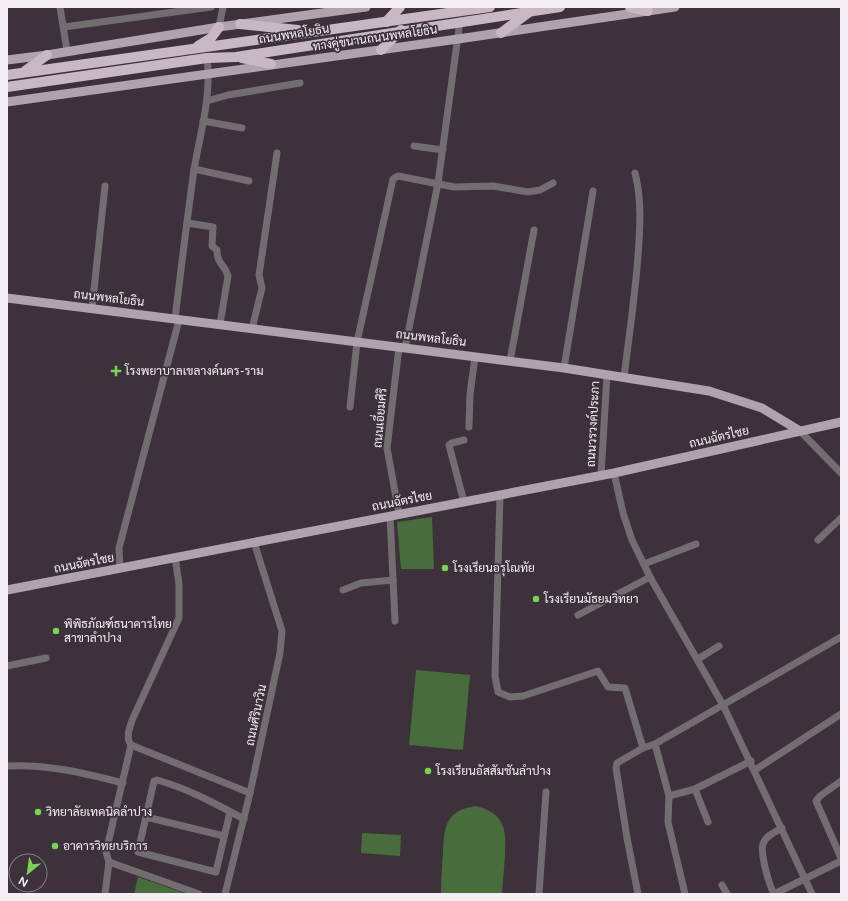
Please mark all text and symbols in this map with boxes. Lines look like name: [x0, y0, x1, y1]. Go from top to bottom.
street label: ถนนพหลโยธิน: [258, 20, 331, 46]
street label: ทางคู่ขนานถนนพหลโยธิน: [312, 21, 439, 55]
street label: ถนนพหลโยธิน: [73, 286, 146, 309]
street label: ถนนพหลโยธิน: [395, 326, 468, 349]
place label: โรงพยาบาลเขลางค์นคร-ราม: [124, 363, 264, 378]
marker: โรงพยาบาลเขลางค์นคร-ราม: [110, 365, 122, 377]
street label: ถนนวรวงค์ประภา: [583, 380, 602, 467]
street label: ถนนเอี่ยมศิริ: [366, 387, 390, 449]
street label: ถนนฉัตรไชย: [687, 422, 750, 451]
street label: ถนนฉัตรไชย: [371, 487, 433, 514]
street label: ถนนฉัตรไชย: [53, 549, 115, 576]
place label: โรงเรียนอรุโณทัย: [452, 560, 535, 577]
marker: โรงเรียนอรุโณทัย: [440, 563, 450, 573]
place label: โรงเรียนมัธยมวิทยา: [543, 591, 639, 606]
marker: โรงเรียนมัธยมวิทยา: [531, 594, 541, 604]
place label: พิพิธภัณฑ์ธนาคารไทย สาขาลำปาง: [64, 616, 172, 645]
marker: พิพิธภัณฑ์ธนาคารไทย สาขาลำปาง: [51, 626, 61, 636]
street label: ถนนศิรินาวิน: [243, 683, 269, 747]
place label: โรงเรียนอัสสัมชันลำปาง: [435, 763, 551, 778]
marker: โรงเรียนอัสสัมชันลำปาง: [423, 766, 433, 776]
place label: วิทยาลัยเทคนิคลำปาง: [45, 805, 152, 819]
marker: วิทยาลัยเทคนิคลำปาง: [33, 807, 43, 817]
place label: อาคารวิทยบริการ: [63, 839, 148, 853]
marker: อาคารวิทยบริการ: [50, 841, 60, 851]
north arrow: [8, 853, 48, 893]
text: N: [16, 873, 30, 889]

